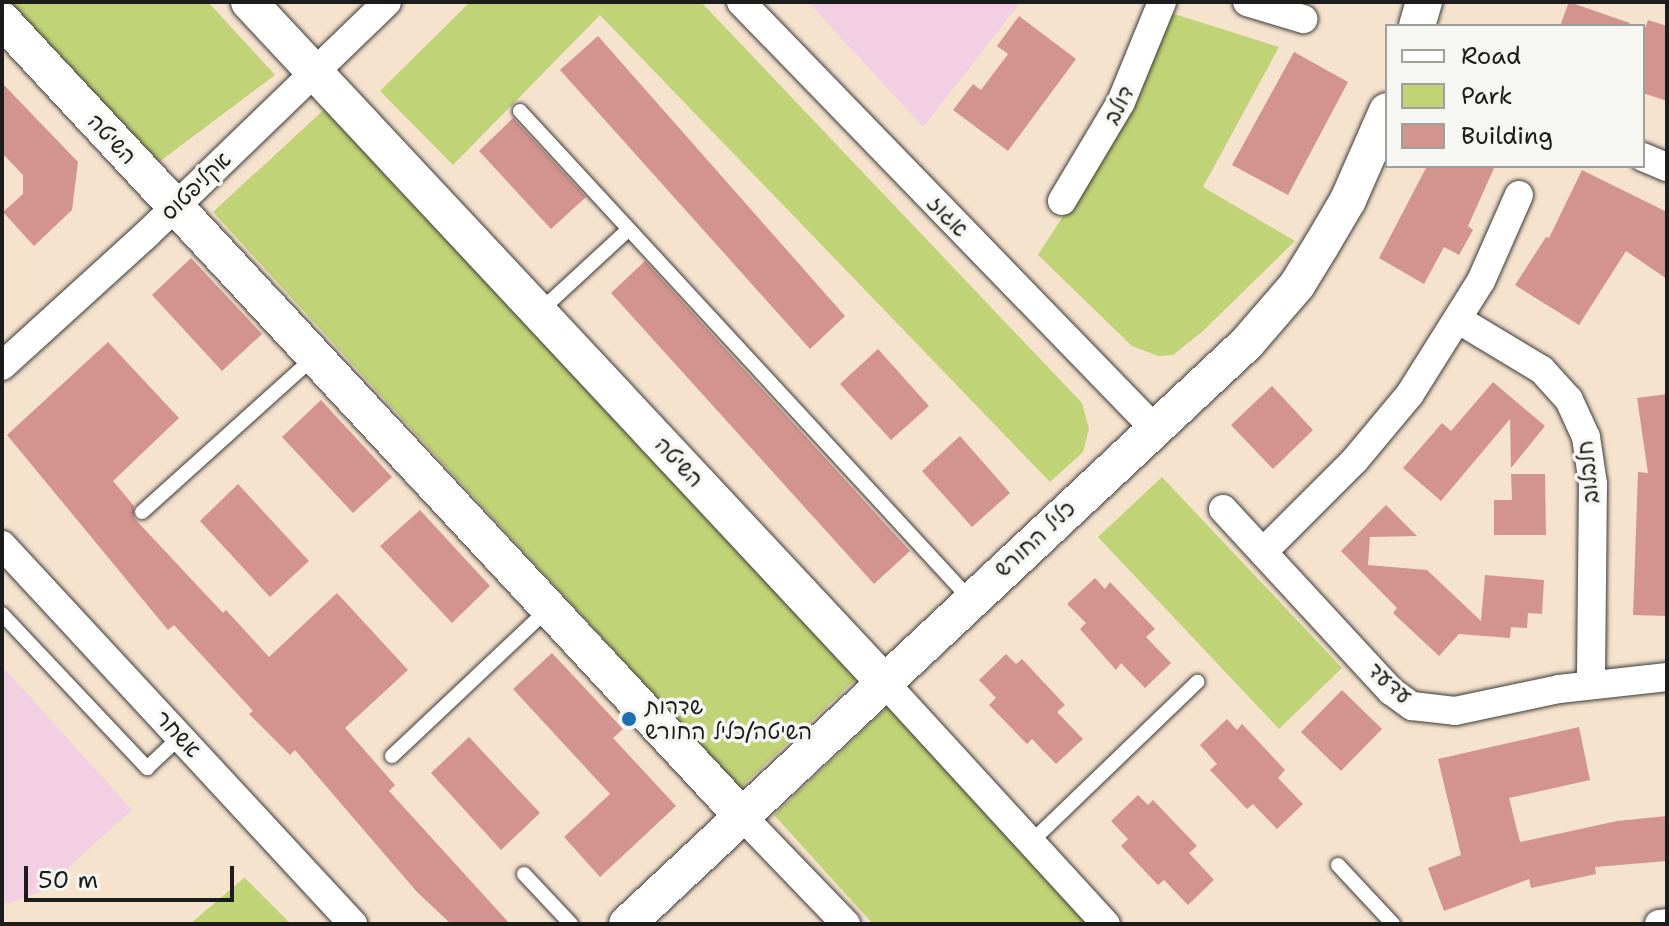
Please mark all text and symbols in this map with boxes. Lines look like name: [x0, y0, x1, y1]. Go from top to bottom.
legend: [1385, 24, 1645, 168]
text: Road: [1461, 40, 1521, 72]
text: Park: [1461, 80, 1513, 112]
street label: דולב: [1098, 81, 1140, 129]
street label: השיטה: [82, 108, 142, 170]
text: Building: [1461, 120, 1553, 152]
street label: אקליפטוס: [156, 146, 236, 226]
street label: אגוז: [922, 190, 974, 242]
street label: השיטה: [649, 431, 709, 493]
street label: חלבלוב: [1572, 439, 1604, 505]
street label: כליל החורש: [989, 495, 1081, 583]
street label: עדעד: [1363, 657, 1417, 709]
place label: שדרות השיטה/כליל החורש: [645, 693, 812, 744]
street label: אשחר: [150, 705, 206, 763]
marker: שדרות השיטה/כליל החורש: [620, 710, 638, 728]
scale bar: [28, 850, 238, 900]
text: 50 m: [38, 864, 98, 896]

